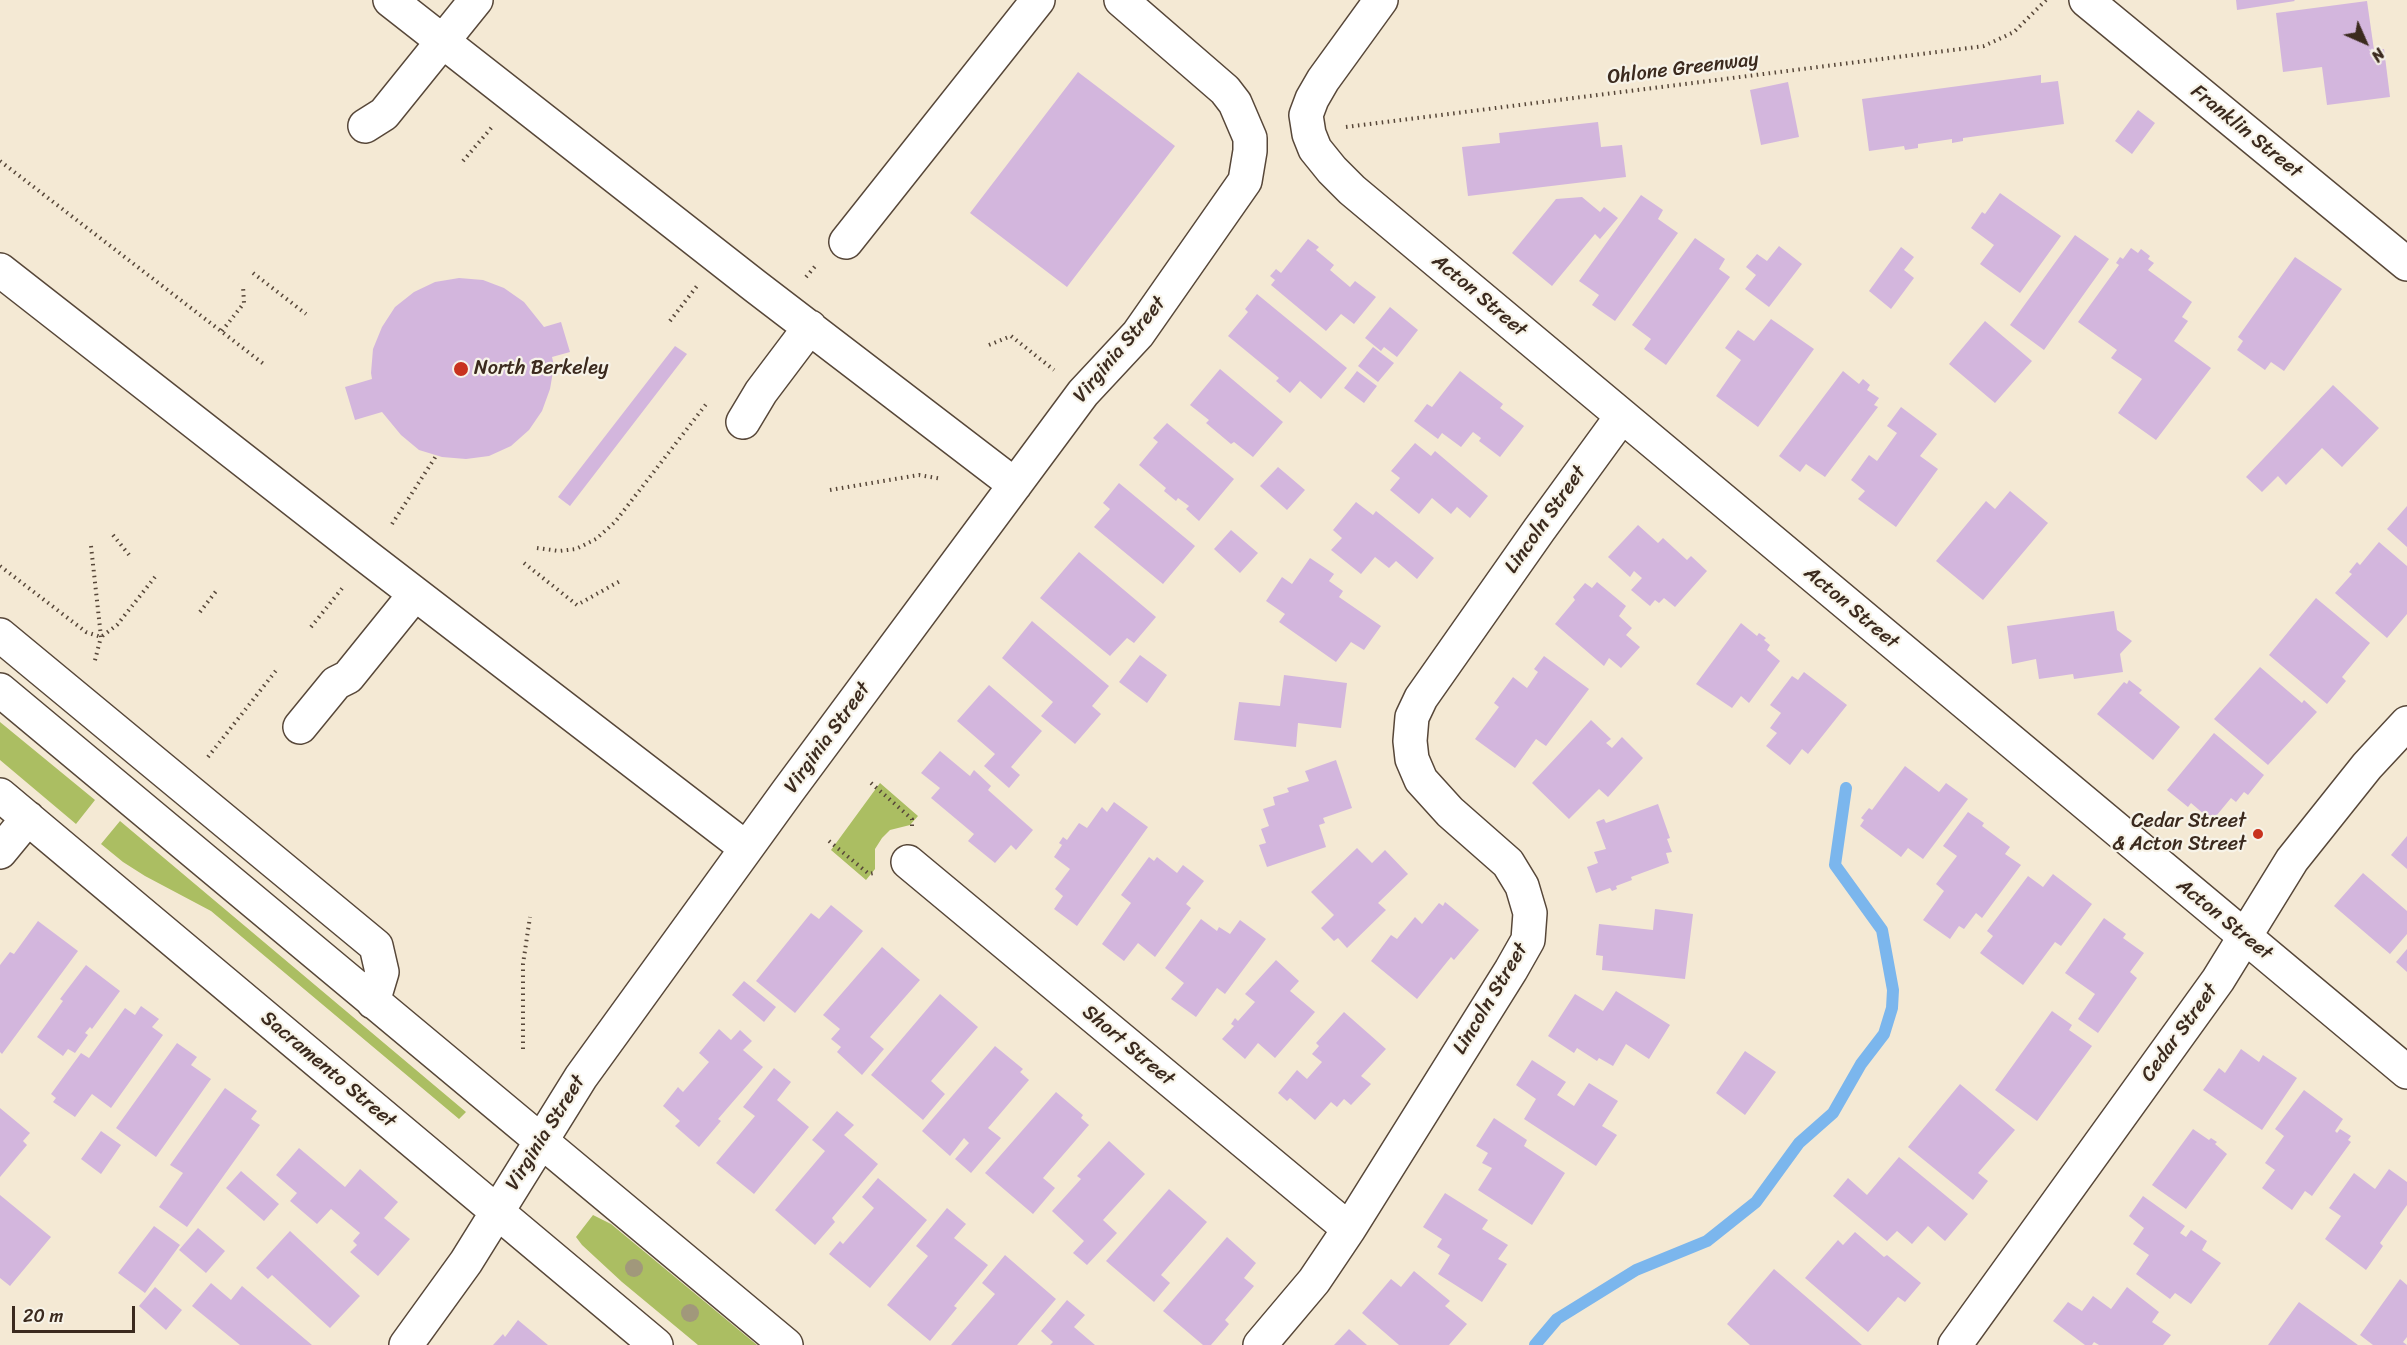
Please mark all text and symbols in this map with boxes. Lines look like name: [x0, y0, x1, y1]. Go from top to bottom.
north arrow: [2335, 12, 2395, 72]
text: N: [2364, 41, 2392, 69]
street label: Ohlone Greenway: [1606, 48, 1760, 90]
street label: Franklin Street: [2186, 80, 2306, 184]
street label: Acton Street: [1427, 249, 1531, 343]
street label: Virginia Street: [1069, 292, 1171, 408]
place label: North Berkeley: [474, 357, 608, 381]
marker: North Berkeley: [452, 360, 470, 378]
street label: Lincoln Street: [1500, 462, 1592, 578]
street label: Acton Street: [1799, 561, 1903, 655]
street label: Virginia Street: [780, 678, 876, 798]
place label: Cedar Street & Acton Street: [2112, 810, 2246, 857]
marker: Cedar Street & Acton Street: [2251, 827, 2265, 841]
street label: Acton Street: [2171, 874, 2277, 966]
street label: Lincoln Street: [1448, 939, 1534, 1059]
street label: Cedar Street: [2137, 979, 2223, 1087]
street label: Short Street: [1077, 1001, 1179, 1091]
street label: Sacramento Street: [256, 1007, 400, 1133]
street label: Virginia Street: [501, 1071, 591, 1195]
scale bar: [15, 1294, 138, 1332]
text: 20 m: [23, 1300, 63, 1332]

